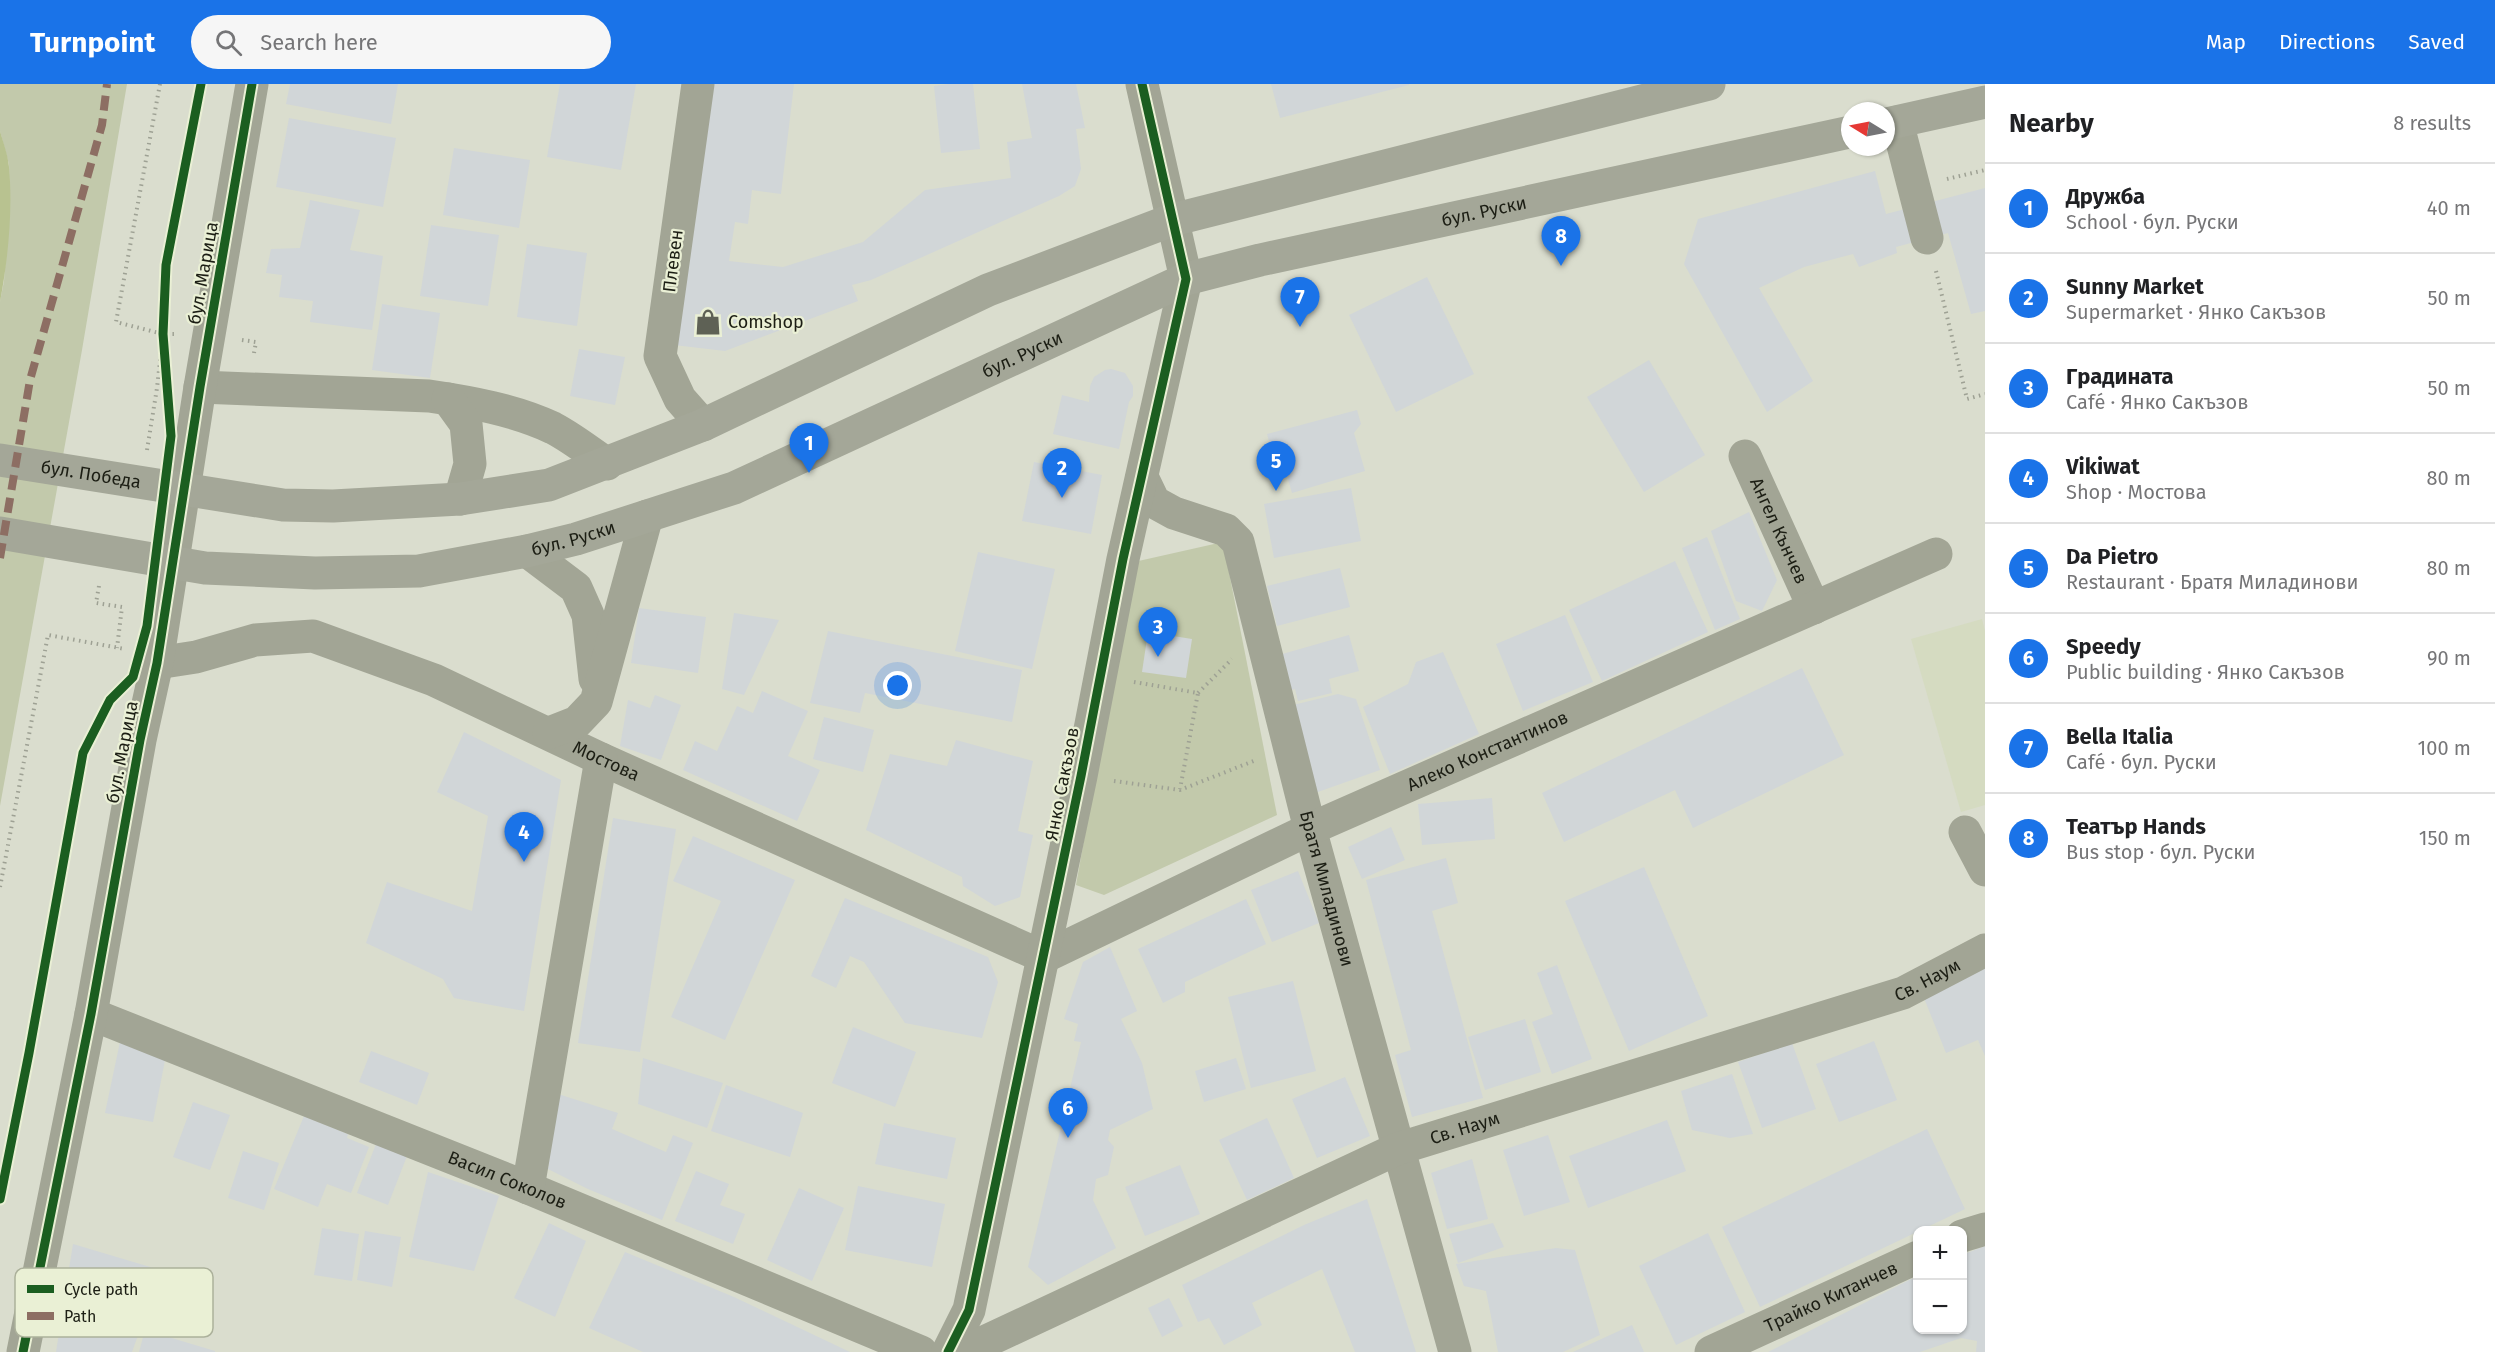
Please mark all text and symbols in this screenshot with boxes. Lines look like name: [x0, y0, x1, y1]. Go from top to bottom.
search box: [191, 15, 611, 69]
text: Turnpoint: [30, 26, 155, 59]
icon: search: [212, 26, 245, 59]
text: Search here: [260, 29, 378, 56]
text: Map: [2206, 29, 2246, 55]
text: Directions: [2279, 29, 2375, 55]
text: Saved: [2408, 29, 2465, 55]
north arrow: [1841, 102, 1895, 156]
text: Nearby: [2009, 108, 2094, 139]
text: 8 results: [2393, 111, 2471, 135]
text: Дружба: [2066, 183, 2145, 210]
street label: бул. Руски: [1439, 191, 1529, 231]
text: 1: [2024, 196, 2033, 220]
text: 40 m: [2427, 196, 2471, 220]
text: School · бул. Руски: [2066, 210, 2239, 234]
pin: 8: [1542, 216, 1580, 266]
street label: бул. Марица: [183, 220, 223, 326]
street label: Плевен: [658, 228, 688, 294]
text: Sunny Market: [2066, 273, 2204, 300]
pin: 7: [1280, 278, 1320, 327]
text: 2: [2023, 286, 2034, 310]
text: 50 m: [2427, 286, 2471, 310]
text: Supermarket · Янко Сакъзов: [2066, 300, 2326, 324]
shop icon: Comshop: [693, 307, 723, 337]
place label: Comshop: [728, 311, 804, 333]
street label: бул. Руски: [978, 327, 1066, 383]
text: Градината: [2066, 363, 2173, 390]
text: 3: [2023, 376, 2034, 400]
text: 50 m: [2427, 376, 2471, 400]
text: Café · Янко Сакъзов: [2066, 390, 2249, 414]
pin: 1: [790, 424, 828, 473]
pin: 5: [1256, 442, 1296, 491]
pin: 2: [1042, 448, 1082, 498]
text: Vikiwat: [2066, 453, 2140, 480]
street label: бул. Победа: [39, 456, 143, 493]
text: 4: [2023, 466, 2034, 490]
text: 80 m: [2426, 466, 2471, 490]
street label: Ангел Кънчев: [1745, 474, 1813, 587]
text: Shop · Мостова: [2066, 480, 2207, 504]
street label: бул. Руски: [529, 516, 618, 561]
text: Da Pietro: [2066, 543, 2158, 570]
text: 5: [2023, 556, 2034, 580]
text: 80 m: [2426, 556, 2471, 580]
text: Restaurant · Братя Миладинови: [2066, 570, 2359, 594]
pin: 3: [1138, 608, 1178, 657]
text: Speedy: [2066, 633, 2141, 660]
text: 6: [2023, 646, 2034, 670]
text: 90 m: [2427, 646, 2471, 670]
text: Public building · Янко Сакъзов: [2066, 660, 2345, 684]
your location: [883, 671, 912, 700]
street label: бул. Марица: [101, 699, 143, 805]
street label: Алеко Константинов: [1404, 706, 1571, 796]
text: Bella Italia: [2066, 723, 2173, 750]
street label: Янко Сакъзов: [1040, 725, 1084, 843]
street label: Мостова: [569, 736, 643, 786]
text: 7: [2024, 736, 2033, 760]
text: 100 m: [2418, 736, 2471, 760]
text: Café · бул. Руски: [2066, 750, 2217, 774]
street label: Братя Миладинови: [1295, 808, 1359, 969]
pin: 4: [504, 812, 544, 862]
text: Театър Hands: [2066, 813, 2206, 840]
text: 8: [2023, 826, 2034, 850]
text: 150 m: [2419, 826, 2471, 850]
text: Bus stop · бул. Руски: [2066, 840, 2256, 864]
street label: Св. Наум: [1892, 954, 1964, 1006]
pin: 6: [1048, 1088, 1088, 1138]
street label: Св. Наум: [1427, 1107, 1502, 1149]
street label: Васил Соколов: [445, 1146, 570, 1214]
map controls: [1913, 1226, 1967, 1334]
button: +: [1913, 1226, 1967, 1280]
street label: Трайко Китанчев: [1761, 1257, 1901, 1337]
legend: [15, 1268, 213, 1337]
text: Cycle path: [64, 1280, 138, 1299]
button: −: [1913, 1280, 1967, 1334]
text: Path: [64, 1307, 96, 1326]

